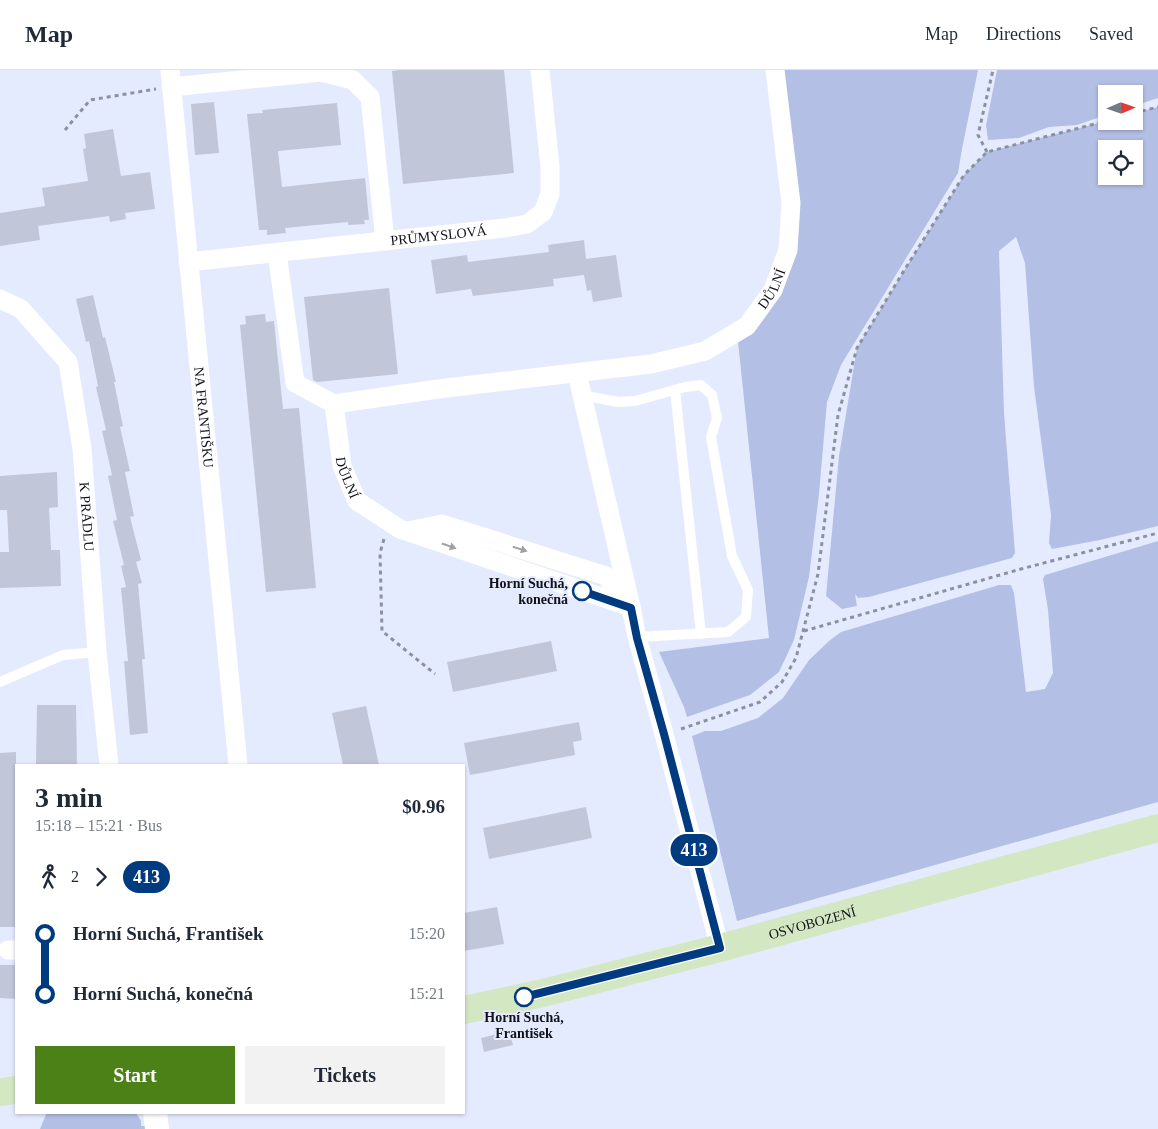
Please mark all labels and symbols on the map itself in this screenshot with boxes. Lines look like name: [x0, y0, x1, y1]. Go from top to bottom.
north arrow: [1098, 85, 1142, 130]
street label: PRŮMYSLOVÁ: [390, 222, 488, 248]
street label: DŮLNÍ: [755, 266, 788, 312]
street label: NA FRANTIŠKU: [191, 366, 216, 469]
street label: DŮLNÍ: [333, 456, 363, 501]
street label: K PRÁDLU: [76, 481, 97, 552]
one-way arrow: [442, 543, 457, 550]
one-way arrow: [513, 545, 528, 553]
place label: Horní Suchá, konečná: [489, 576, 568, 607]
marker: Horní Suchá, konečná: [572, 581, 592, 601]
line badge: 413: [665, 834, 723, 866]
street label: OSVOBOZENÍ: [767, 903, 858, 942]
marker: Horní Suchá, František: [514, 987, 534, 1007]
place label: Horní Suchá, František: [484, 1010, 564, 1041]

